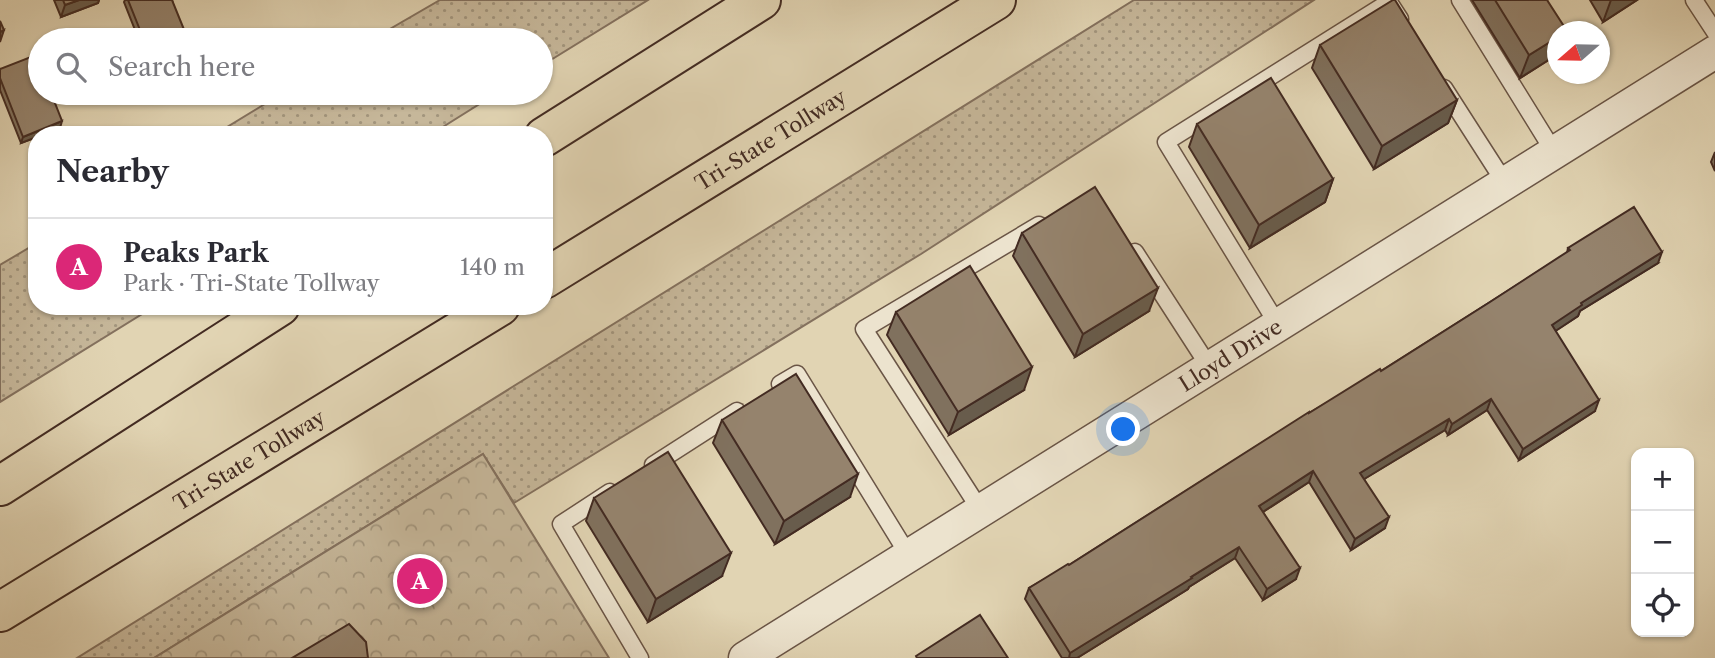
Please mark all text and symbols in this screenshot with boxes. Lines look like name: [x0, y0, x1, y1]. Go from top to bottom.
north arrow: [1547, 21, 1610, 84]
search box: [28, 28, 553, 105]
icon: search: [52, 48, 90, 86]
text: Search here: [108, 51, 255, 83]
street label: Tri-State Tollway: [690, 83, 851, 195]
text: Nearby: [56, 153, 169, 190]
text: Peaks Park: [123, 237, 269, 269]
text: A: [70, 253, 88, 281]
text: 140 m: [460, 253, 525, 281]
text: Park · Tri-State Tollway: [123, 269, 379, 297]
street label: Lloyd Drive: [1174, 313, 1286, 396]
street label: Tri-State Tollway: [169, 404, 329, 515]
your location: [1106, 412, 1140, 446]
map controls: [1631, 448, 1694, 637]
button: +: [1631, 448, 1694, 511]
button: −: [1631, 511, 1694, 574]
pin: A: [397, 555, 443, 607]
button: locate: [1631, 574, 1694, 637]

